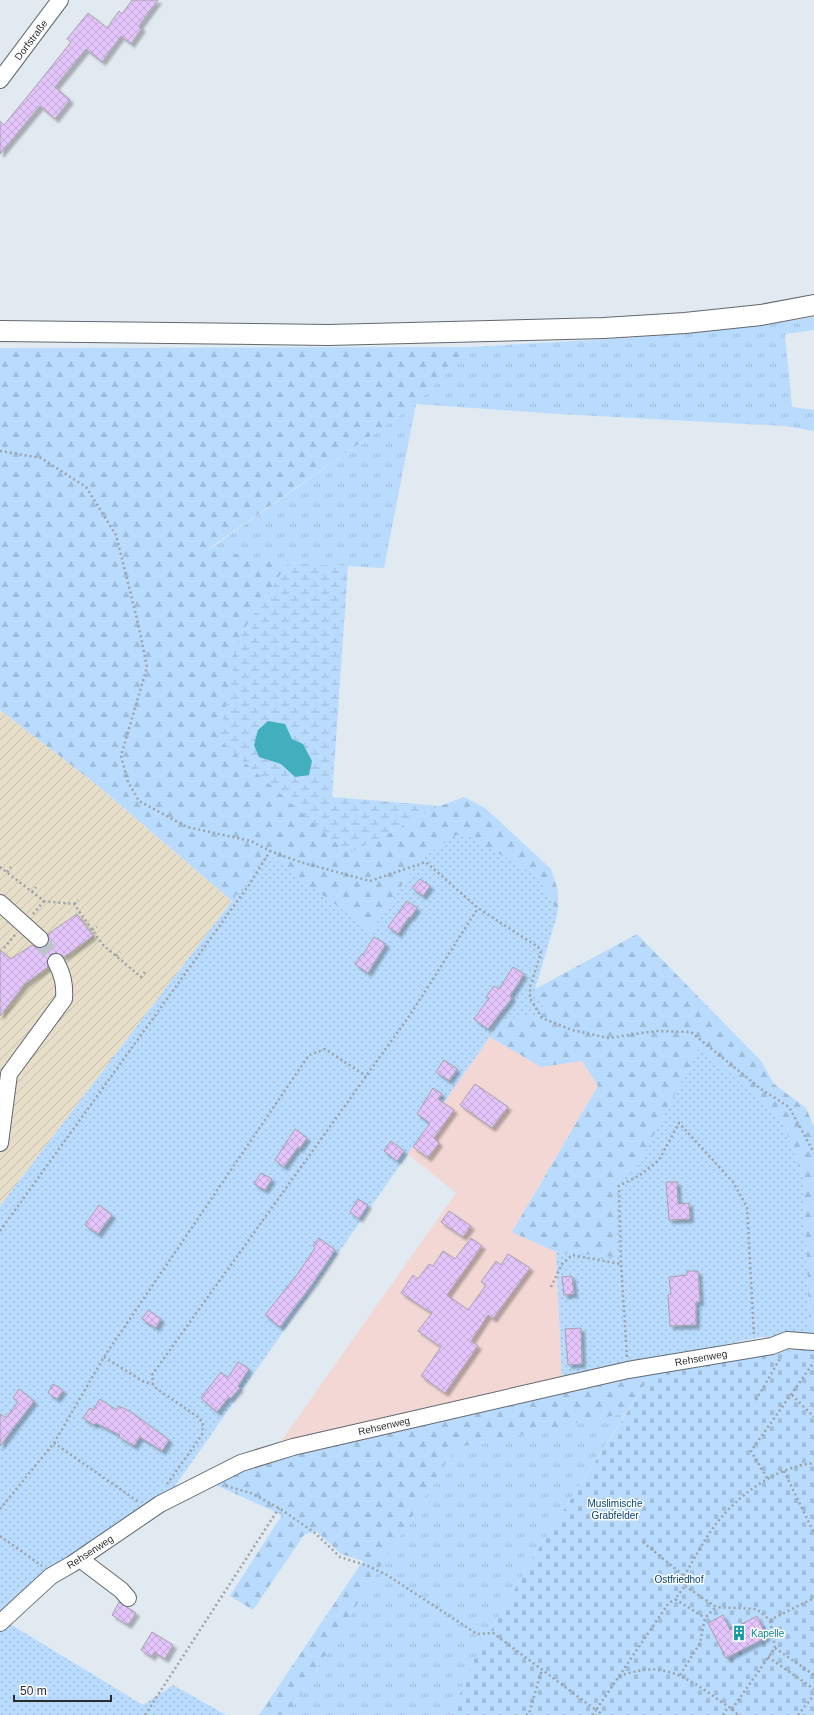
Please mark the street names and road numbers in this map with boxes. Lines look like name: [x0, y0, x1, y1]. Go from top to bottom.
street label: Dorfstraße: [12, 17, 50, 62]
street label: Rehsenweg: [674, 1348, 728, 1368]
street label: Rehsenweg: [357, 1415, 411, 1437]
street label: Rehsenweg: [65, 1533, 115, 1571]

